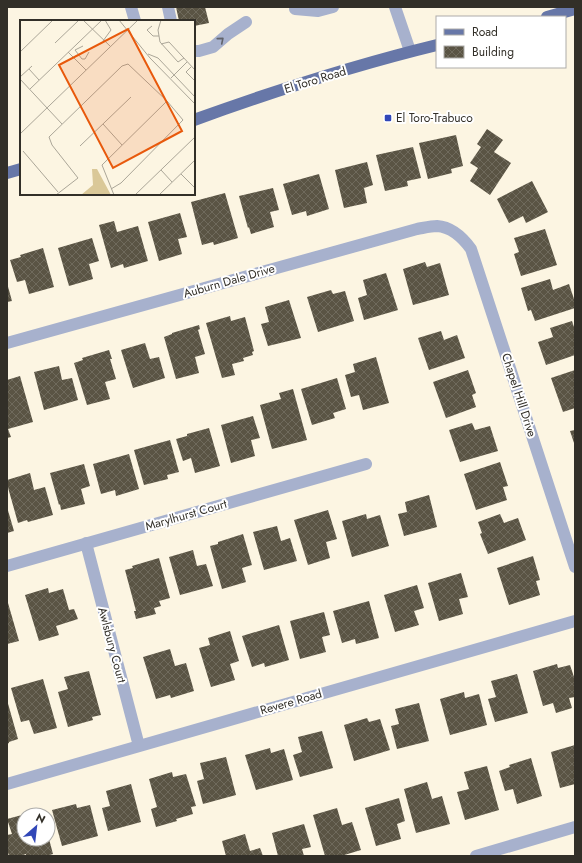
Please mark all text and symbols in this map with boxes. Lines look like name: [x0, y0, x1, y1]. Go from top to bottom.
legend: [436, 16, 566, 68]
inset map: [20, 20, 195, 195]
text: Road: [472, 23, 498, 41]
one-way arrow: [217, 37, 224, 44]
text: Building: [472, 43, 514, 61]
street label: El Toro Road: [282, 62, 348, 98]
place label: El Toro-Trabuco: [396, 109, 473, 127]
marker: El Toro-Trabuco: [383, 113, 393, 123]
street label: Auburn Dale Drive: [181, 259, 277, 303]
street label: Chapel Hill Drive: [497, 351, 541, 439]
street label: Marylhurst Court: [143, 495, 229, 535]
street label: Awlsbury Court: [93, 605, 131, 685]
street label: Revere Road: [258, 685, 324, 719]
north arrow: [16, 807, 56, 847]
text: N: [33, 809, 48, 827]

